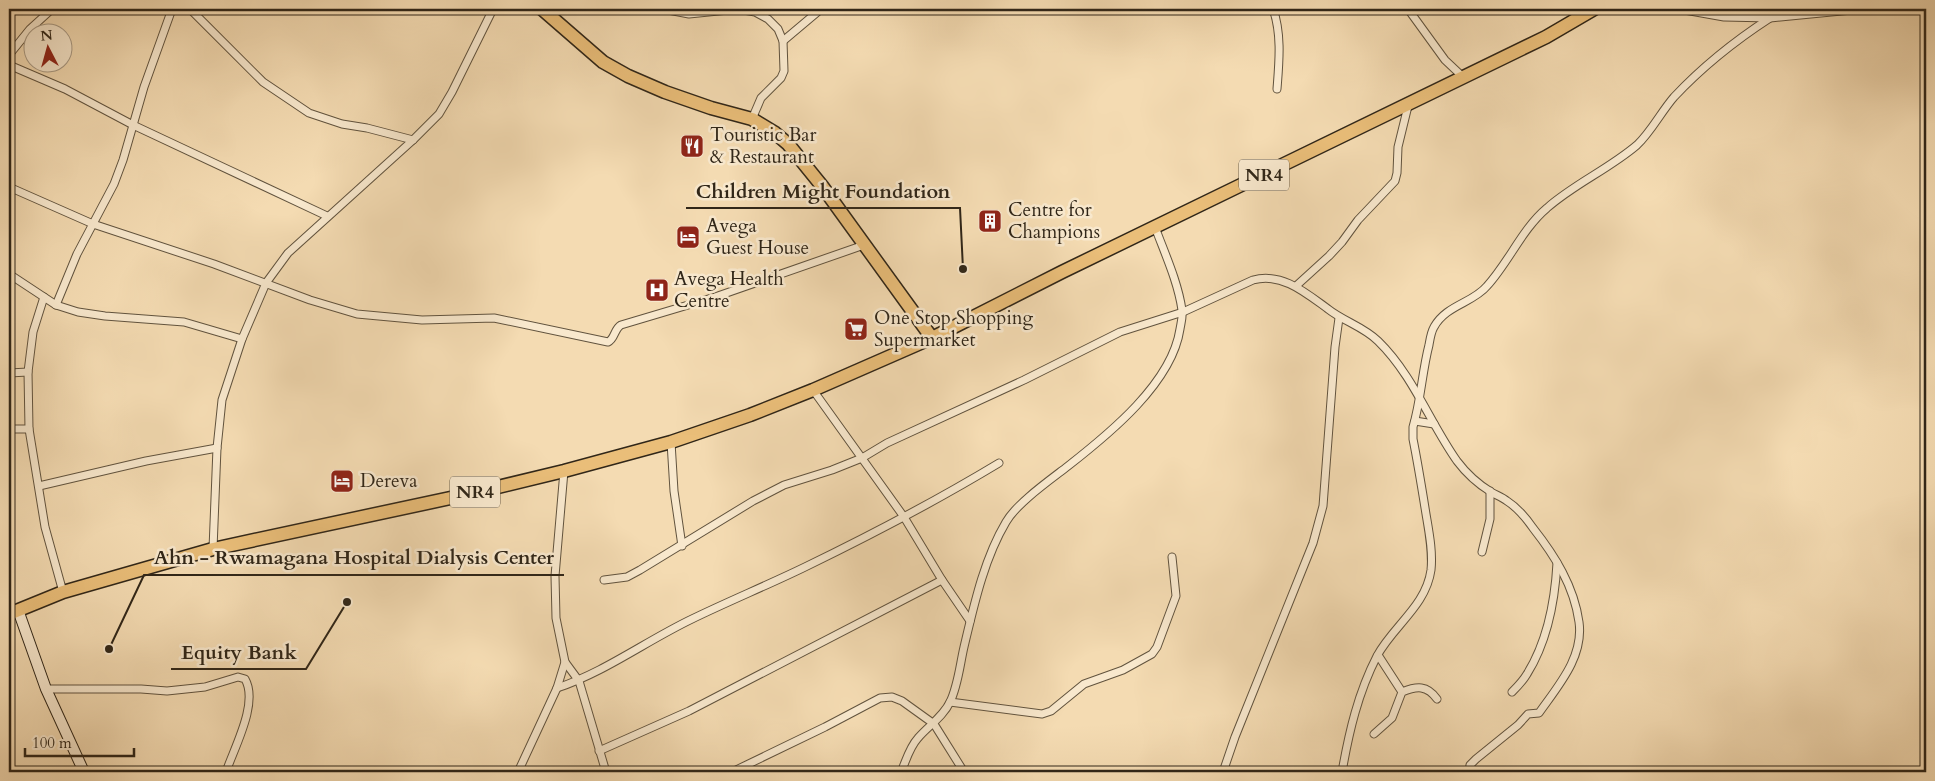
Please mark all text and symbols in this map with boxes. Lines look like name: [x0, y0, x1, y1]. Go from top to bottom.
north arrow: [22, 22, 72, 72]
text: N: [40, 25, 54, 46]
place label: Touristic Bar & Restaurant: [710, 122, 816, 170]
restaurant icon: Touristic Bar & Restaurant: [679, 133, 705, 159]
road number: NR4: [1239, 160, 1289, 190]
callout: Children Might Foundation: [686, 173, 960, 208]
text: Children Might Foundation: [696, 178, 950, 205]
place label: Centre for Champions: [1008, 197, 1100, 245]
building icon: Centre for Champions: [977, 208, 1003, 234]
place label: Avega Guest House: [706, 213, 809, 261]
hotel icon: Avega Guest House: [675, 224, 701, 250]
place label: Avega Health Centre: [674, 266, 784, 314]
hospital icon: Avega Health Centre: [644, 277, 670, 303]
place label: One Stop Shopping Supermarket: [874, 305, 1034, 353]
supermarket icon: One Stop Shopping Supermarket: [843, 316, 869, 342]
hotel icon: Dereva: [329, 468, 355, 494]
place label: Dereva: [360, 468, 417, 494]
road number: NR4: [450, 477, 500, 508]
callout: Ahn - Rwamagana Hospital Dialysis Center: [144, 540, 564, 575]
text: Ahn - Rwamagana Hospital Dialysis Center: [154, 544, 555, 571]
callout: Equity Bank: [171, 634, 306, 669]
text: Equity Bank: [181, 639, 297, 666]
scale bar: [25, 726, 134, 758]
text: 100 m: [32, 733, 72, 753]

